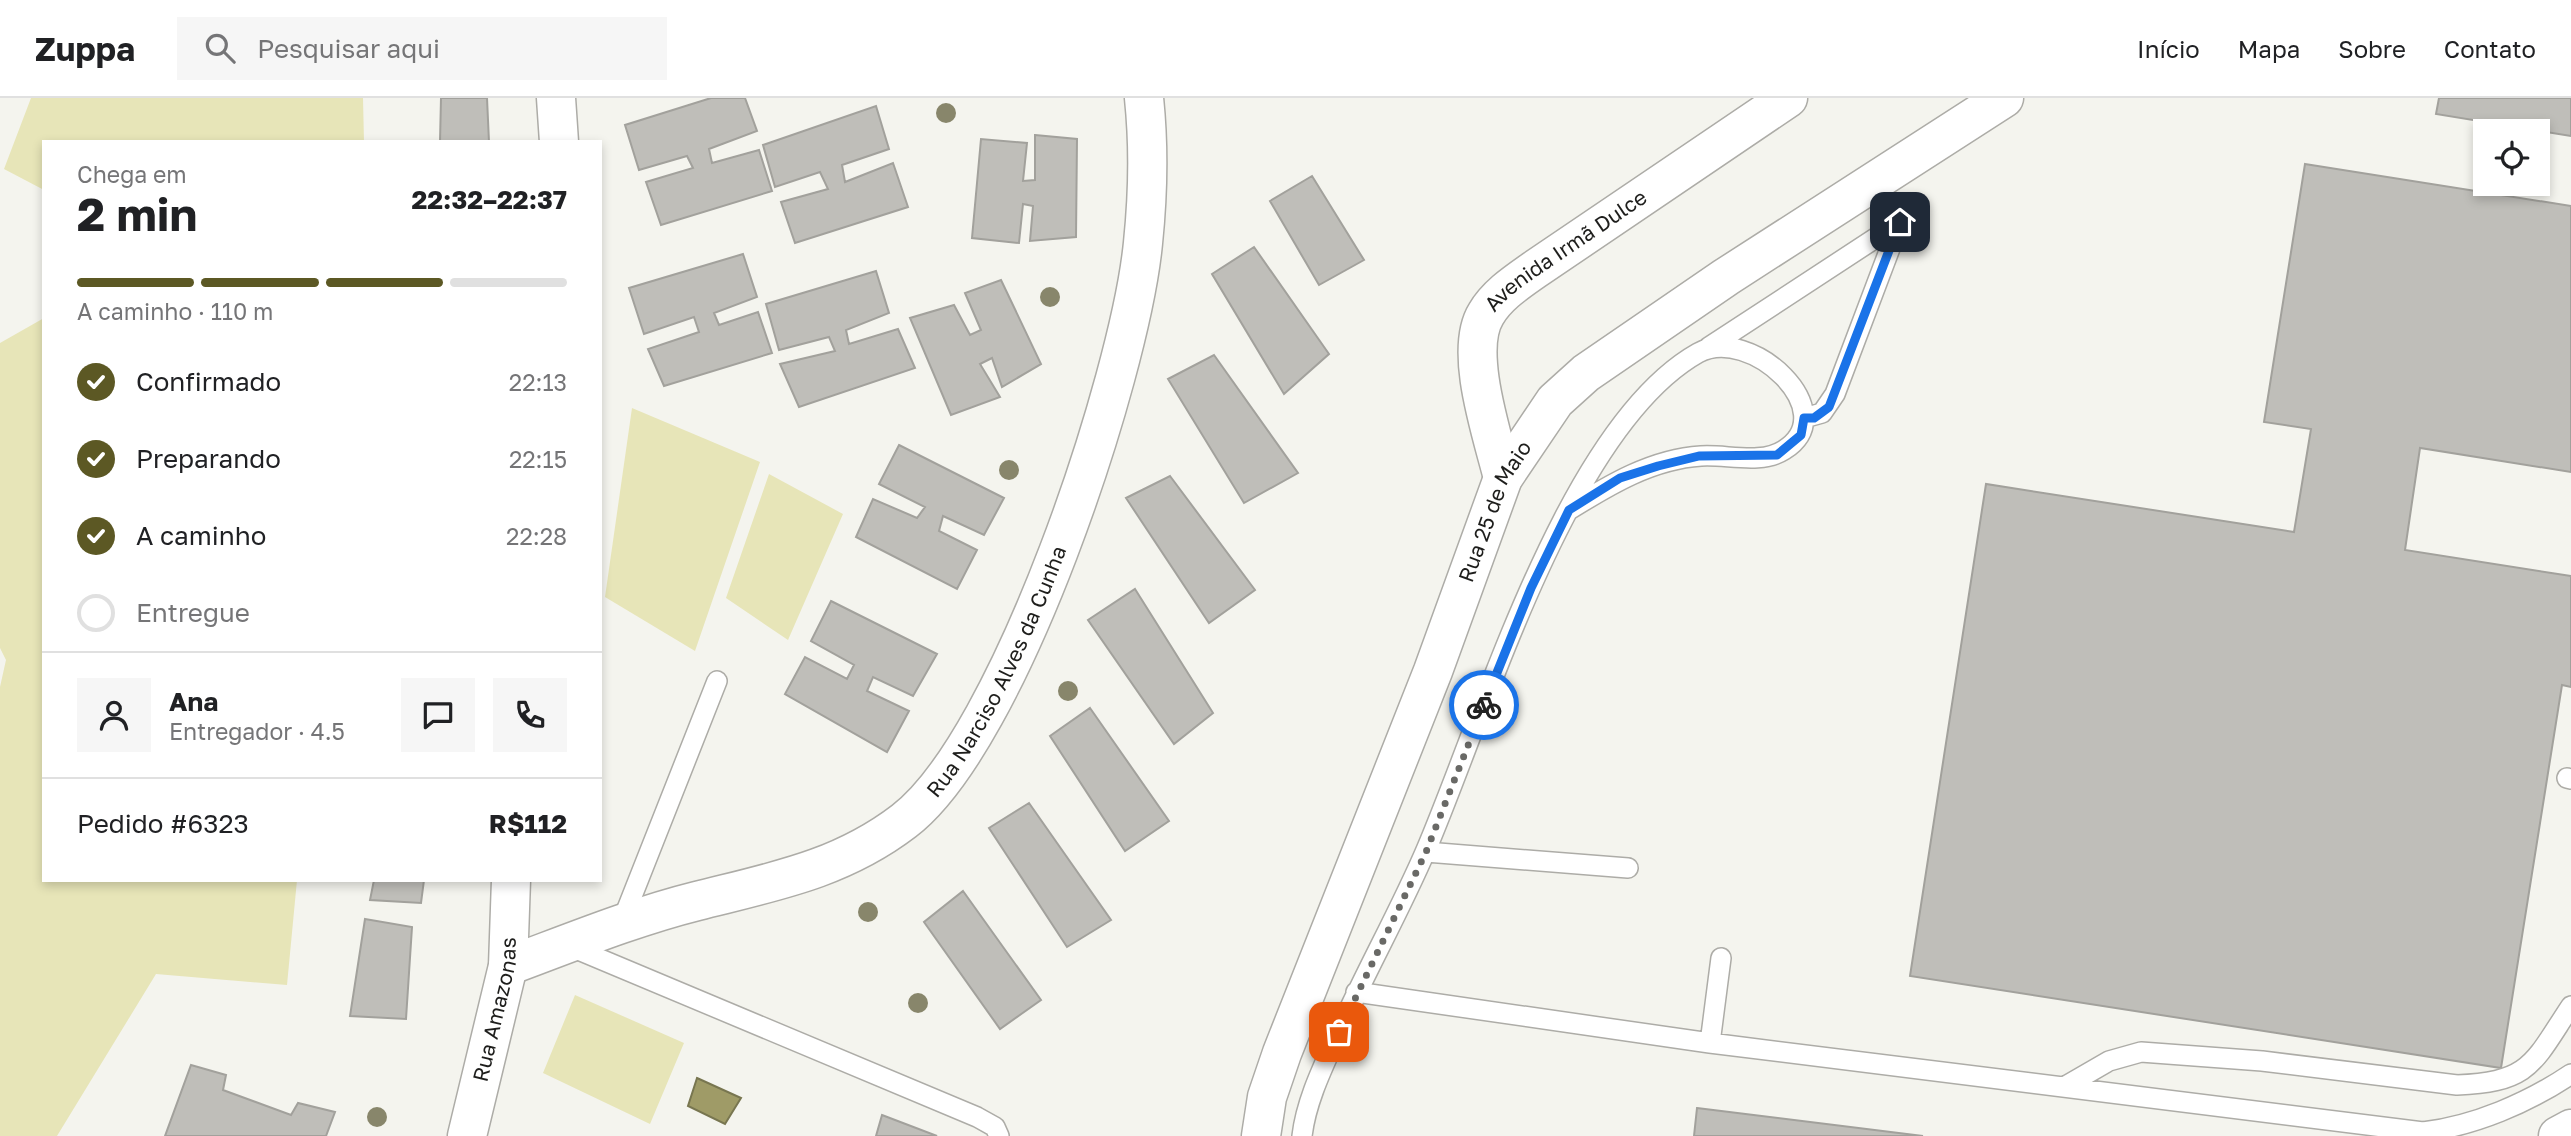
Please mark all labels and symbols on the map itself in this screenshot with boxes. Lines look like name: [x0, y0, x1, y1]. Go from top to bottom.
street label: Avenida Irmã Dulce: [1478, 183, 1651, 316]
pin: [1870, 192, 1930, 252]
street label: Rua 25 de Maio: [1452, 435, 1536, 585]
street label: Rua Narciso Alves da Cunha: [920, 542, 1071, 802]
courier: [1449, 670, 1519, 740]
street label: Rua Amazonas: [467, 937, 521, 1084]
pin: [1309, 1002, 1369, 1062]

